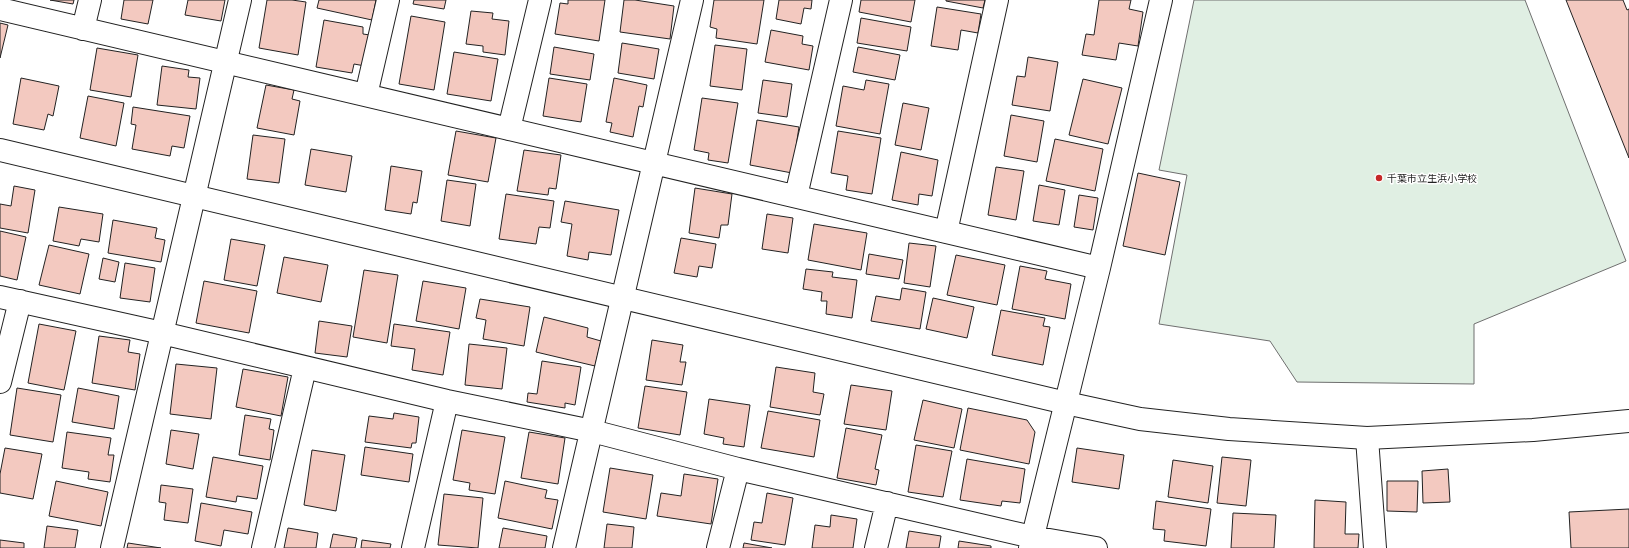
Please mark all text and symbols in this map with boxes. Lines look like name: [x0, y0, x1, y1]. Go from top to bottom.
marker: 千葉市立生浜小学校: [1374, 173, 1384, 183]
place label: 千葉市立生浜小学校: [1387, 173, 1477, 184]

